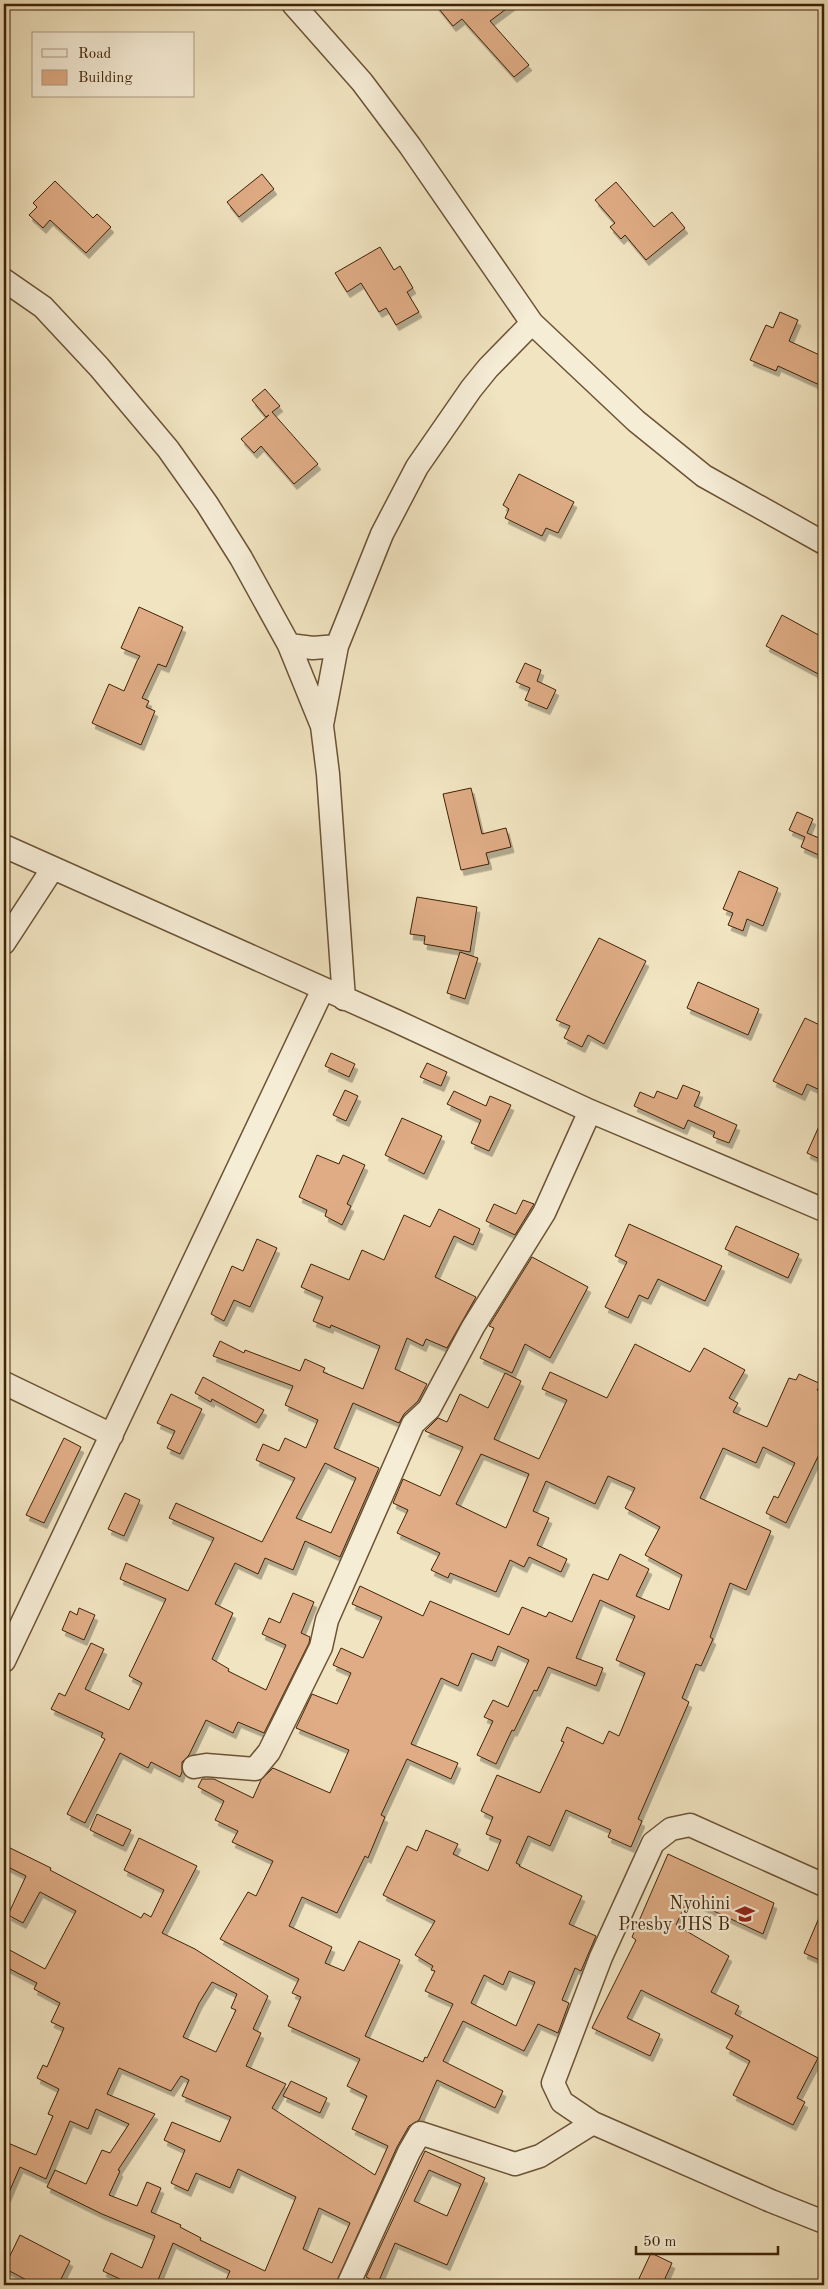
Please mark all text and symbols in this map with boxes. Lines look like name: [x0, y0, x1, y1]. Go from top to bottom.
legend: [32, 32, 195, 98]
text: Road: [78, 47, 112, 62]
text: Building: [78, 71, 133, 86]
place label: Nyohini Presby JHS B: [618, 1895, 730, 1934]
school or university icon: Nyohini Presby JHS B: [734, 1903, 756, 1925]
scale bar: [636, 2224, 778, 2256]
text: 50 m: [643, 2235, 677, 2250]

